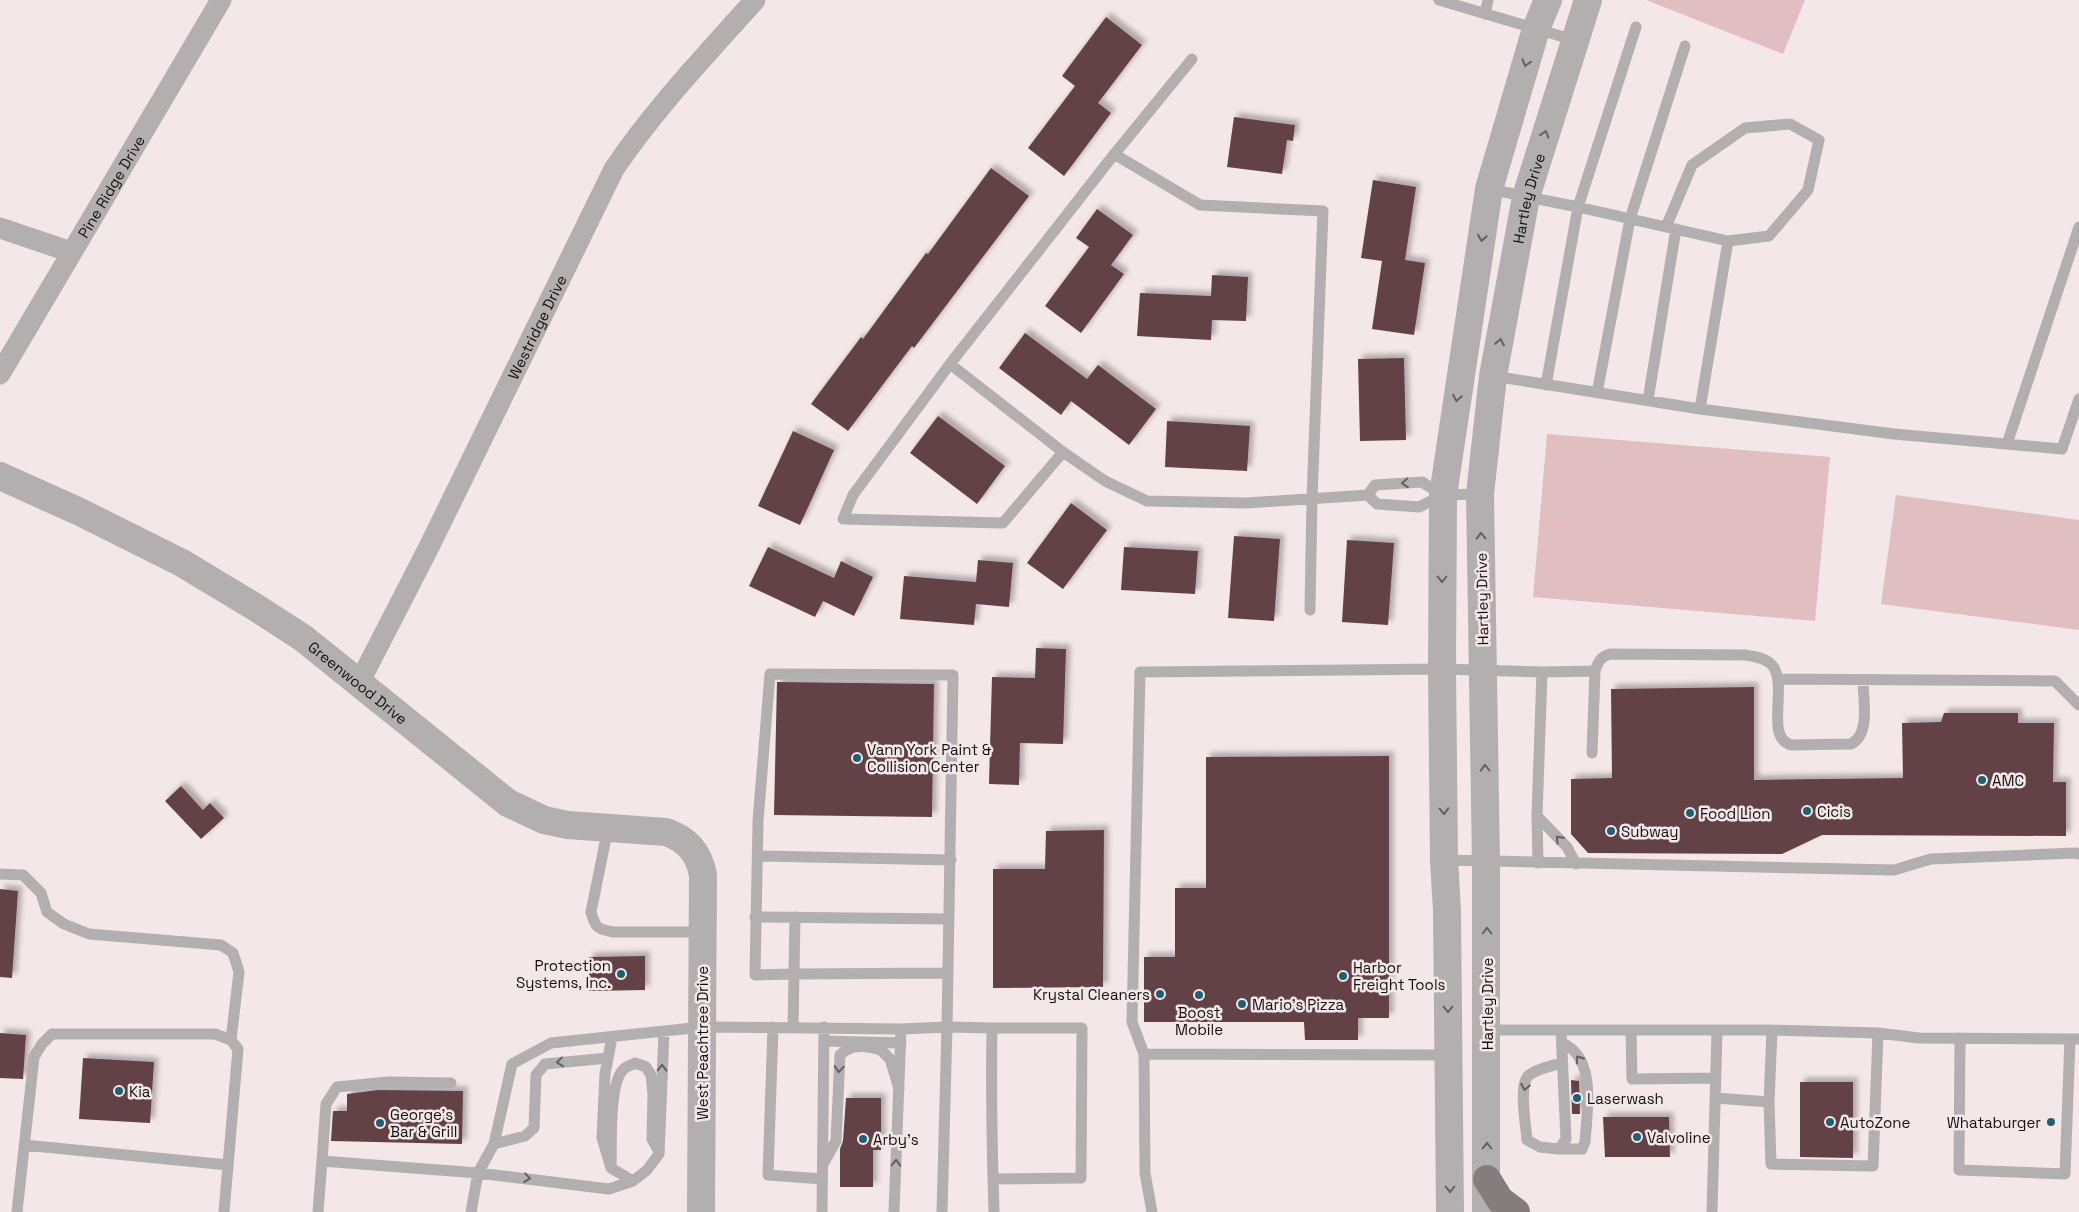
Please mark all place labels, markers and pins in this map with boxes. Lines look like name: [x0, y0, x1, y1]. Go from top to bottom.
place label: Vann York Paint & Collision Center: [867, 740, 991, 776]
marker: Vann York Paint & Collision Center: [851, 752, 863, 764]
place label: AMC: [1992, 771, 2024, 790]
marker: AMC: [1976, 774, 1988, 786]
place label: Cicis: [1817, 802, 1851, 821]
place label: Food Lion: [1700, 804, 1770, 823]
marker: Cicis: [1801, 805, 1813, 817]
marker: Food Lion: [1684, 807, 1696, 819]
place label: Subway: [1621, 822, 1678, 841]
marker: Subway: [1605, 825, 1617, 837]
place label: Protection Systems, Inc.: [516, 956, 611, 992]
place label: Harbor Freight Tools: [1353, 958, 1446, 994]
marker: Protection Systems, Inc.: [615, 968, 627, 980]
marker: Harbor Freight Tools: [1337, 970, 1349, 982]
place label: Krystal Cleaners: [1033, 985, 1150, 1004]
marker: Krystal Cleaners: [1154, 988, 1166, 1000]
marker: Boost Mobile: [1193, 989, 1205, 1001]
place label: Mario's Pizza: [1252, 995, 1344, 1014]
marker: Mario's Pizza: [1236, 998, 1248, 1010]
place label: Boost Mobile: [1175, 1003, 1223, 1039]
place label: Kia: [129, 1082, 151, 1101]
marker: Kia: [113, 1085, 125, 1097]
place label: Laserwash: [1587, 1089, 1664, 1108]
marker: Laserwash: [1571, 1092, 1583, 1104]
place label: George's Bar & Grill: [390, 1105, 458, 1141]
place label: AutoZone: [1840, 1113, 1910, 1132]
place label: Whataburger: [1947, 1113, 2041, 1132]
marker: AutoZone: [1824, 1116, 1836, 1128]
marker: Whataburger: [2045, 1116, 2057, 1128]
marker: George's Bar & Grill: [374, 1117, 386, 1129]
place label: Valvoline: [1647, 1128, 1711, 1147]
place label: Arby's: [873, 1130, 919, 1149]
marker: Valvoline: [1631, 1131, 1643, 1143]
marker: Arby's: [857, 1133, 869, 1145]

